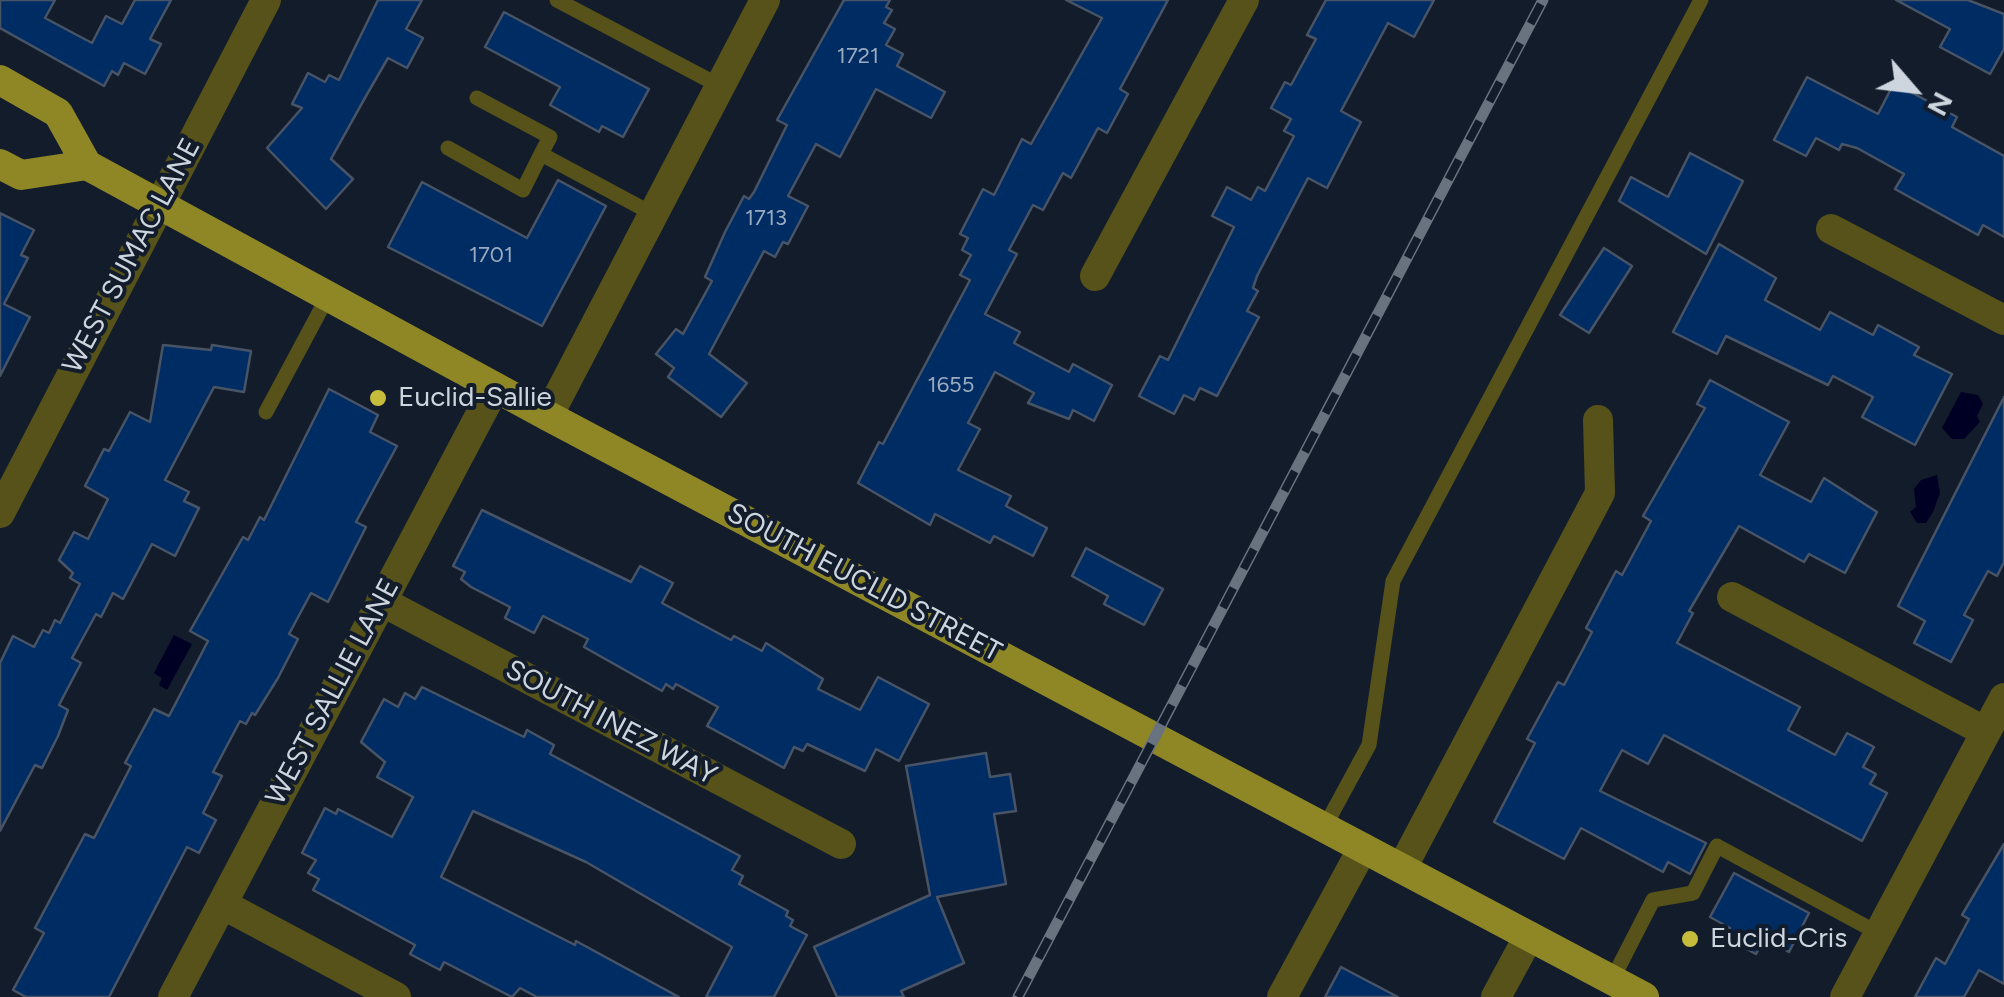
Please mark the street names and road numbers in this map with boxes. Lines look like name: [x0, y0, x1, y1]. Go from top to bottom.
street label: WEST SUMAC LANE: [56, 133, 208, 379]
street label: SOUTH EUCLID STREET: [721, 496, 1007, 670]
street label: WEST SALLIE LANE: [259, 573, 407, 811]
street label: SOUTH INEZ WAY: [500, 653, 722, 793]

